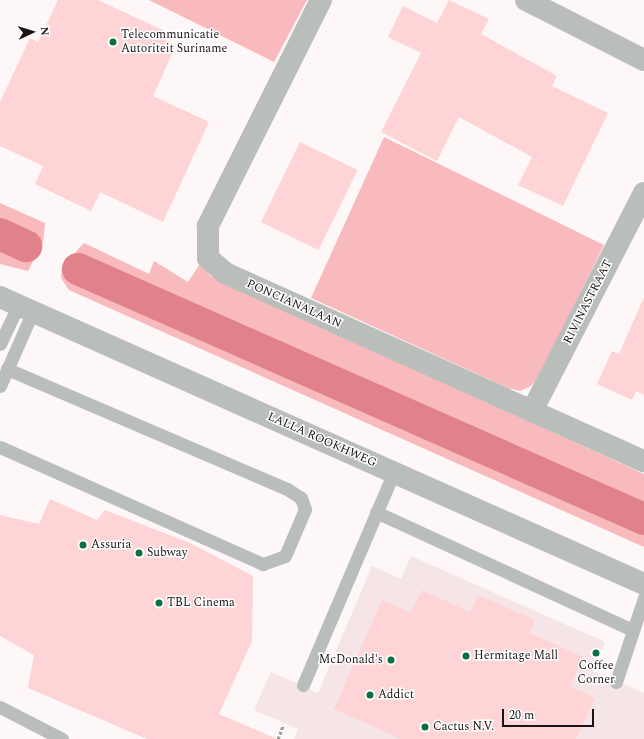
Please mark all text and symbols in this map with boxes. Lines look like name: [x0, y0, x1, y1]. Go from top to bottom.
north arrow: [12, 12, 52, 52]
text: N: [36, 26, 53, 36]
place label: Telecommunicatie Autoriteit Suriname: [121, 28, 227, 56]
marker: Telecommunicatie Autoriteit Suriname: [108, 37, 118, 47]
street label: RIVINASTRAAT: [561, 258, 615, 346]
street label: PONCIANALAAN: [244, 277, 344, 331]
street label: LALLA ROOKHWEG: [265, 409, 379, 471]
place label: Assuria: [91, 538, 131, 552]
marker: Assuria: [78, 540, 88, 550]
place label: Subway: [147, 546, 187, 560]
marker: Subway: [134, 548, 144, 558]
place label: TBL Cinema: [167, 596, 235, 610]
marker: TBL Cinema: [154, 598, 164, 608]
marker: Coffee Corner: [591, 648, 601, 658]
place label: Hermitage Mall: [474, 649, 558, 663]
marker: Hermitage Mall: [461, 651, 471, 661]
place label: McDonald's: [319, 653, 383, 667]
marker: McDonald's: [386, 655, 396, 665]
place label: Coffee Corner: [577, 659, 615, 687]
place label: Addict: [378, 688, 414, 702]
marker: Addict: [365, 690, 375, 700]
scale bar: [504, 701, 596, 727]
text: 20 m: [509, 706, 534, 725]
place label: Cactus N.V.: [433, 720, 494, 734]
marker: Cactus N.V.: [420, 722, 430, 732]

